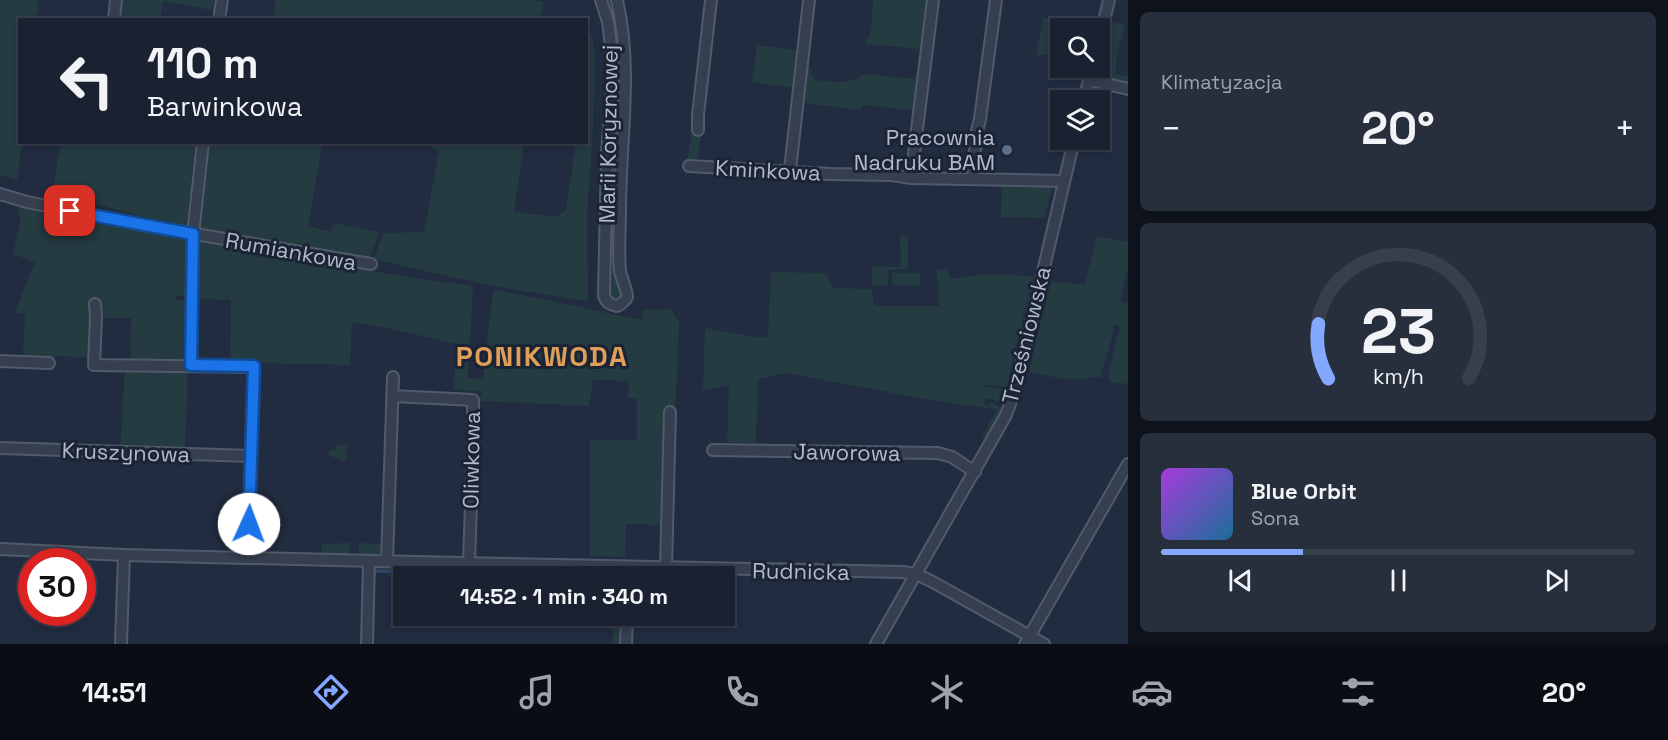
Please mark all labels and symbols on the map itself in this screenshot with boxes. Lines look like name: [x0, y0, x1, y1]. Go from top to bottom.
street label: Marii Koryznowej: [592, 44, 624, 224]
place label: Pracownia Nadruku BAM: [854, 123, 995, 176]
marker: Pracownia Nadruku BAM: [1000, 143, 1014, 157]
street label: Kminkowa: [714, 153, 822, 187]
pin: [44, 185, 95, 236]
street label: Rumiankowa: [223, 226, 359, 276]
street label: Trześniowska: [995, 263, 1057, 407]
district label: PONIKWODA: [456, 338, 628, 374]
street label: Oliwkowa: [456, 410, 486, 509]
street label: Kruszynowa: [61, 436, 191, 468]
street label: Jaworowa: [793, 437, 901, 467]
position arrow: [217, 492, 281, 556]
speed limit sign: 30: [18, 548, 96, 626]
street label: Rudnicka: [752, 556, 850, 586]

